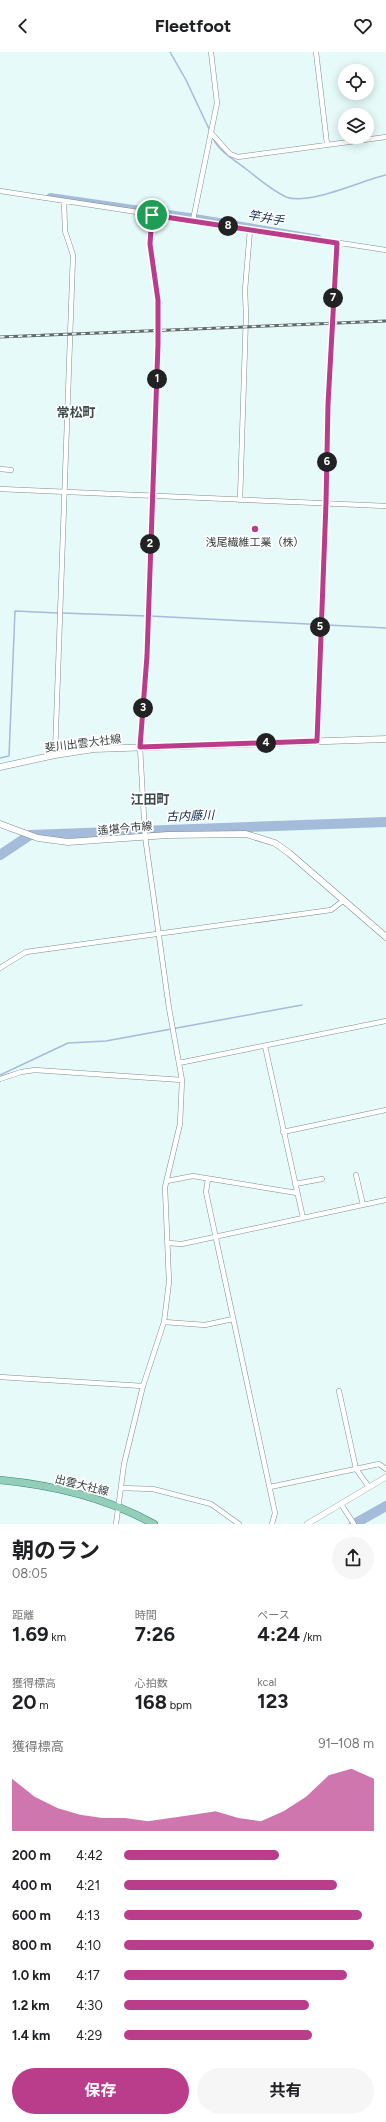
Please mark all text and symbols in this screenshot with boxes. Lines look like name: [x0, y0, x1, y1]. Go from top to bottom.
icon: back: [12, 15, 34, 37]
text: Fleetfoot: [155, 15, 231, 37]
icon: heart: [352, 15, 374, 37]
map controls: [338, 64, 374, 144]
button: locate: [338, 64, 374, 100]
button: layers: [338, 108, 374, 144]
pin: [135, 198, 169, 232]
icon: arrive: [141, 204, 163, 226]
water label: 竿井手: [247, 208, 286, 228]
pin: 8: [218, 216, 238, 236]
text: 8: [225, 219, 231, 232]
pin: 7: [323, 288, 343, 308]
text: 7: [330, 291, 336, 304]
pin: 1: [147, 369, 167, 389]
text: 1: [155, 372, 159, 385]
district label: 常松町: [56, 405, 96, 420]
pin: 6: [317, 452, 337, 472]
text: 6: [324, 455, 330, 468]
marker: 浅尾繊維工業（株）: [250, 524, 260, 534]
pin: 2: [140, 534, 160, 554]
place label: 浅尾繊維工業（株）: [206, 536, 305, 549]
text: 2: [147, 537, 153, 550]
pin: 5: [310, 617, 330, 637]
text: 5: [317, 620, 323, 633]
pin: 3: [133, 698, 153, 718]
text: 3: [140, 701, 146, 714]
street label: 斐川出雲大社線: [44, 732, 122, 755]
pin: 4: [256, 733, 276, 753]
text: 4: [263, 736, 269, 749]
district label: 江田町: [130, 792, 170, 807]
water label: 古内藤川: [166, 808, 216, 824]
street label: 遙堪今市線: [97, 820, 153, 837]
street label: 出雲大社線: [54, 1473, 110, 1498]
text: 朝のラン: [12, 1537, 100, 1564]
button: share: [332, 1537, 374, 1579]
text: 08:05: [12, 1566, 47, 1581]
text: 距離: [12, 1609, 34, 1622]
text: 時間: [135, 1609, 157, 1622]
text: ペース: [257, 1609, 290, 1622]
text: 1.69: [12, 1622, 49, 1646]
text: 7:26: [135, 1622, 175, 1646]
text: 4:24: [257, 1622, 300, 1646]
text: km: [49, 1631, 66, 1644]
text: /km: [300, 1631, 322, 1644]
text: kcal: [257, 1676, 277, 1689]
text: 獲得標高: [12, 1677, 56, 1690]
text: 心拍数: [135, 1677, 168, 1690]
text: 123: [257, 1689, 288, 1713]
text: 20: [12, 1690, 37, 1714]
text: 168: [135, 1690, 167, 1714]
text: m: [37, 1699, 49, 1712]
text: bpm: [167, 1699, 192, 1712]
text: 91–108 m: [318, 1736, 374, 1751]
text: 獲得標高: [12, 1739, 64, 1754]
text: 200 m: [12, 1848, 51, 1863]
text: 4:42: [76, 1848, 103, 1863]
text: 400 m: [12, 1878, 52, 1893]
text: 4:21: [76, 1878, 100, 1893]
text: 600 m: [12, 1908, 51, 1923]
text: 4:13: [76, 1908, 100, 1923]
text: 800 m: [12, 1938, 51, 1953]
text: 4:10: [76, 1938, 101, 1953]
text: 1.0 km: [12, 1968, 51, 1983]
text: 4:17: [76, 1968, 100, 1983]
text: 1.2 km: [12, 1998, 50, 2013]
text: 4:30: [76, 1998, 103, 2013]
text: 1.4 km: [12, 2028, 50, 2043]
text: 4:29: [76, 2028, 102, 2043]
button: 保存: [12, 2068, 189, 2114]
button: 共有: [197, 2068, 374, 2114]

